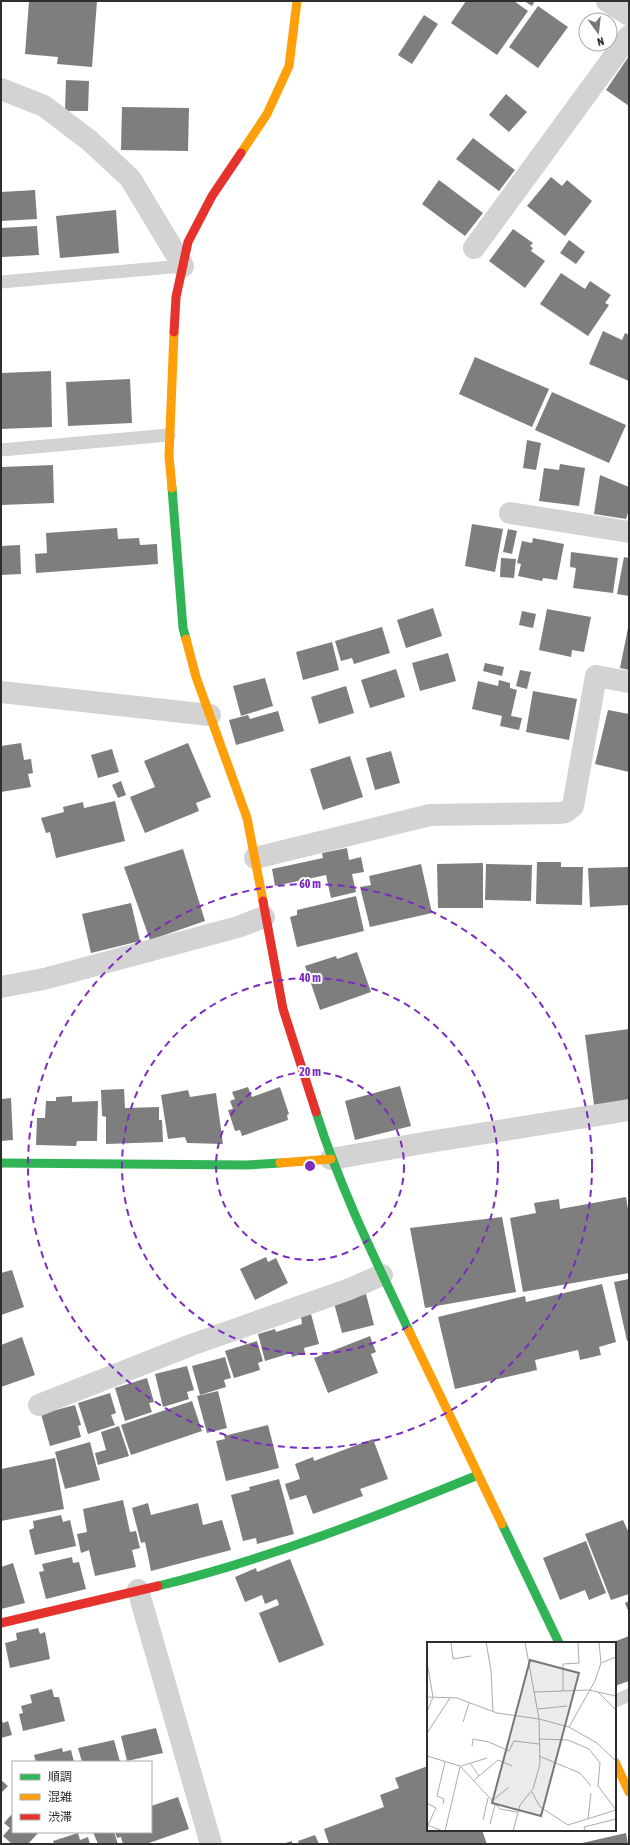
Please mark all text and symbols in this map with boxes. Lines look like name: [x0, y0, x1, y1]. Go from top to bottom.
north arrow: [578, 12, 618, 52]
text: N: [596, 35, 605, 48]
text: 60 m: [299, 877, 321, 891]
text: 40 m: [298, 971, 321, 985]
text: 20 m: [299, 1065, 321, 1079]
centre of rings: [303, 1159, 317, 1173]
inset map: [427, 1642, 616, 1831]
legend: [12, 1761, 152, 1833]
text: 順調: [48, 1770, 72, 1784]
text: 混雑: [48, 1790, 72, 1804]
text: 渋滞: [48, 1810, 72, 1824]

